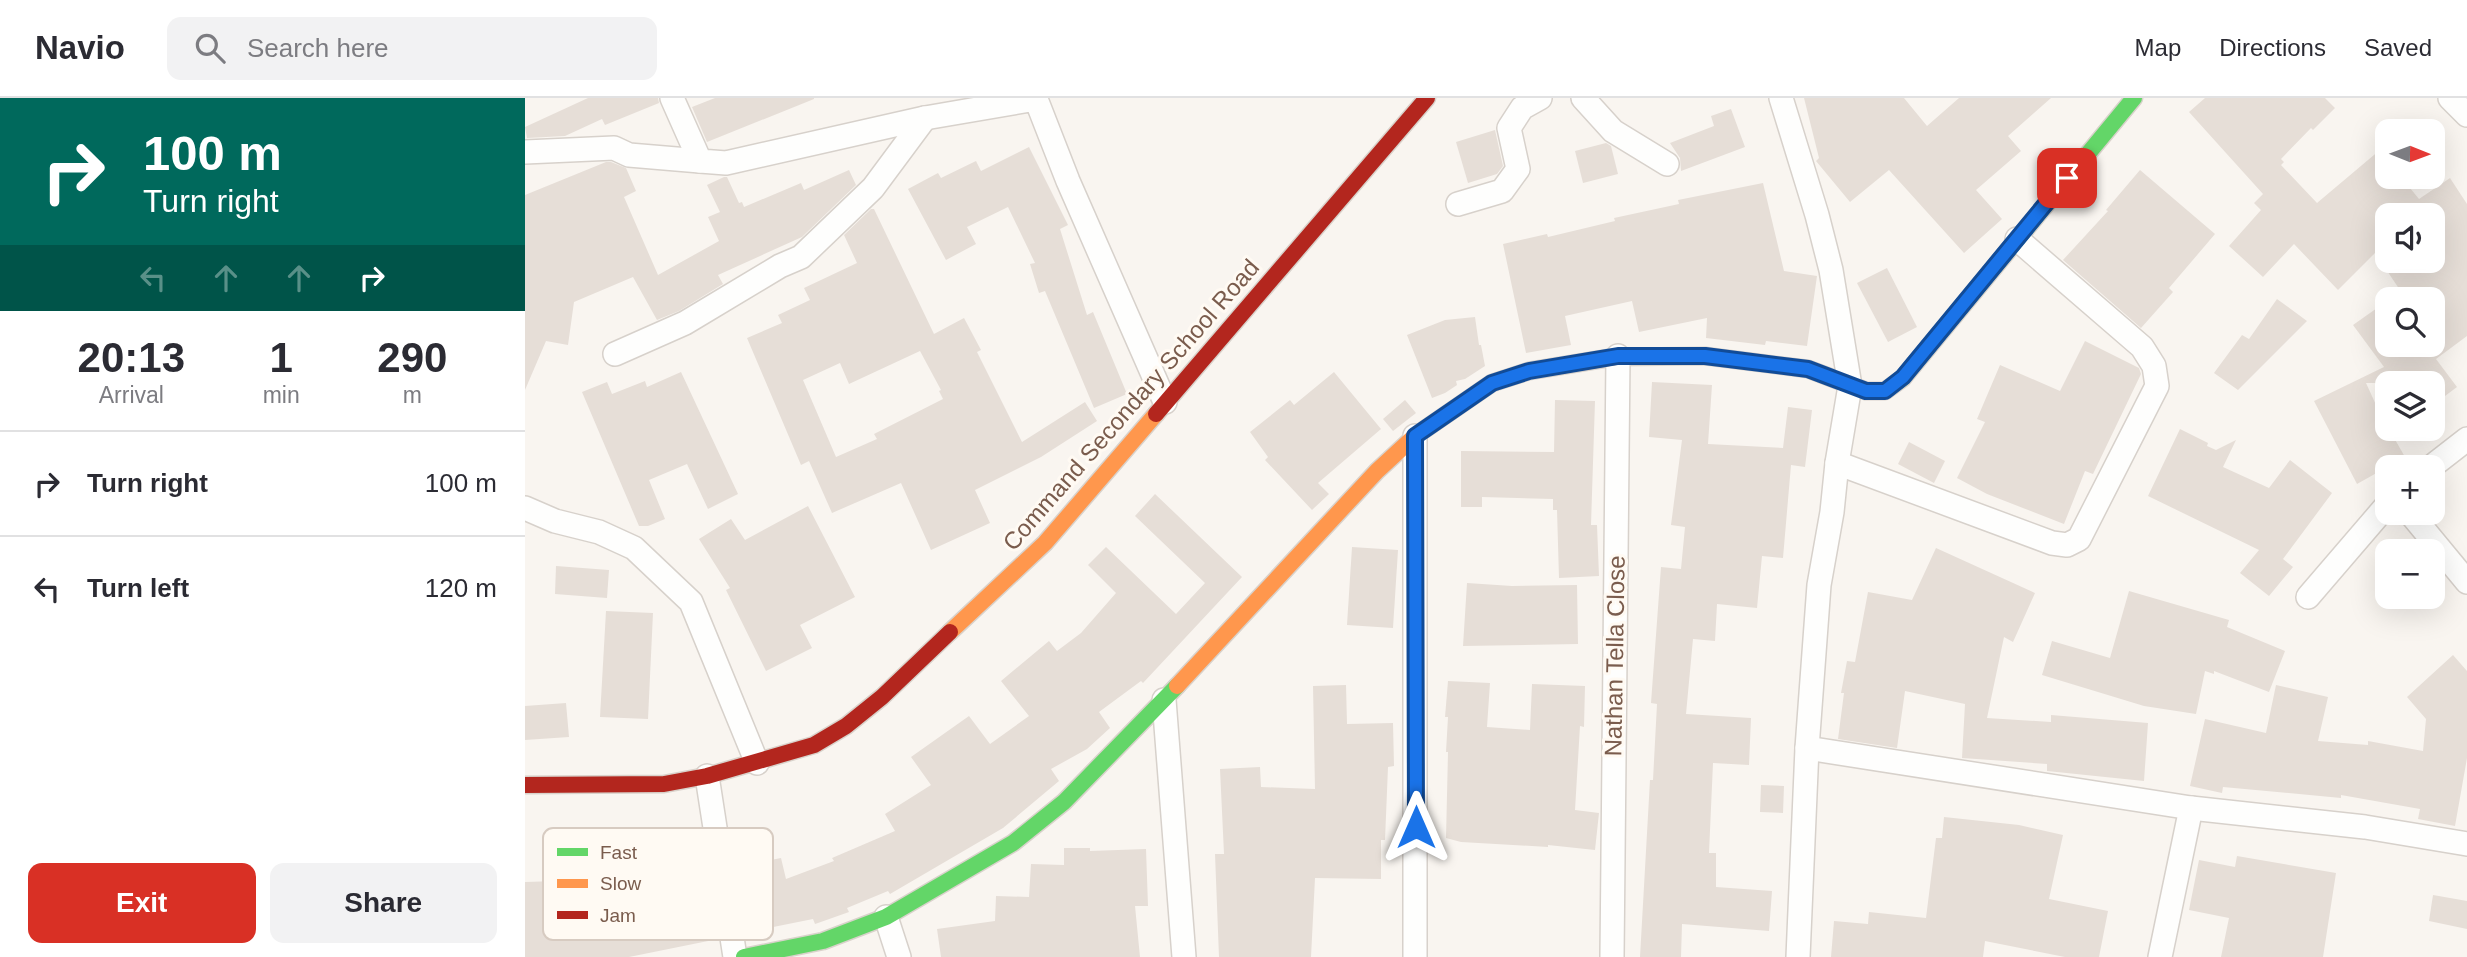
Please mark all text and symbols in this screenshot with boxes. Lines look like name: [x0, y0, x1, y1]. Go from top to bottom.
search box: [167, 17, 657, 80]
text: Navio: [35, 29, 125, 66]
icon: search: [191, 29, 229, 67]
text: Search here: [247, 33, 389, 63]
text: Map: [2135, 34, 2181, 61]
text: Directions: [2219, 34, 2326, 61]
text: Saved: [2364, 34, 2432, 61]
north arrow: [2375, 119, 2445, 189]
map controls: [2375, 119, 2445, 609]
icon: right: [28, 126, 119, 217]
text: 100 m: [143, 126, 282, 180]
pin: [2037, 148, 2097, 208]
icon: arrive: [2048, 159, 2086, 197]
text: Turn right: [143, 183, 279, 219]
button: sound: [2375, 203, 2445, 273]
street label: Command Secondary School Road: [997, 254, 1264, 555]
icon: left: [134, 259, 172, 297]
icon: ahead: [207, 259, 245, 297]
icon: ahead: [280, 259, 318, 297]
icon: right: [353, 259, 391, 297]
button: search: [2375, 287, 2445, 357]
text: 20:13: [78, 334, 185, 381]
text: 1: [269, 334, 293, 381]
text: 290: [377, 334, 447, 381]
button: layers: [2375, 371, 2445, 441]
text: Arrival: [99, 382, 164, 408]
text: min: [263, 382, 300, 408]
text: m: [403, 382, 422, 408]
button: +: [2375, 455, 2445, 525]
icon: right: [28, 465, 66, 503]
text: Turn right: [87, 468, 208, 498]
text: 100 m: [425, 468, 497, 498]
button: −: [2375, 539, 2445, 609]
street label: Nathan Tella Close: [1599, 555, 1630, 757]
icon: left: [28, 570, 66, 608]
text: Turn left: [87, 573, 189, 603]
text: 120 m: [425, 573, 497, 603]
position arrow: [1379, 790, 1453, 864]
legend: [543, 828, 773, 940]
text: Fast: [600, 842, 638, 863]
button: Exit: [28, 863, 256, 943]
button: Share: [270, 863, 497, 943]
text: Slow: [600, 873, 641, 894]
text: Jam: [600, 905, 636, 926]

